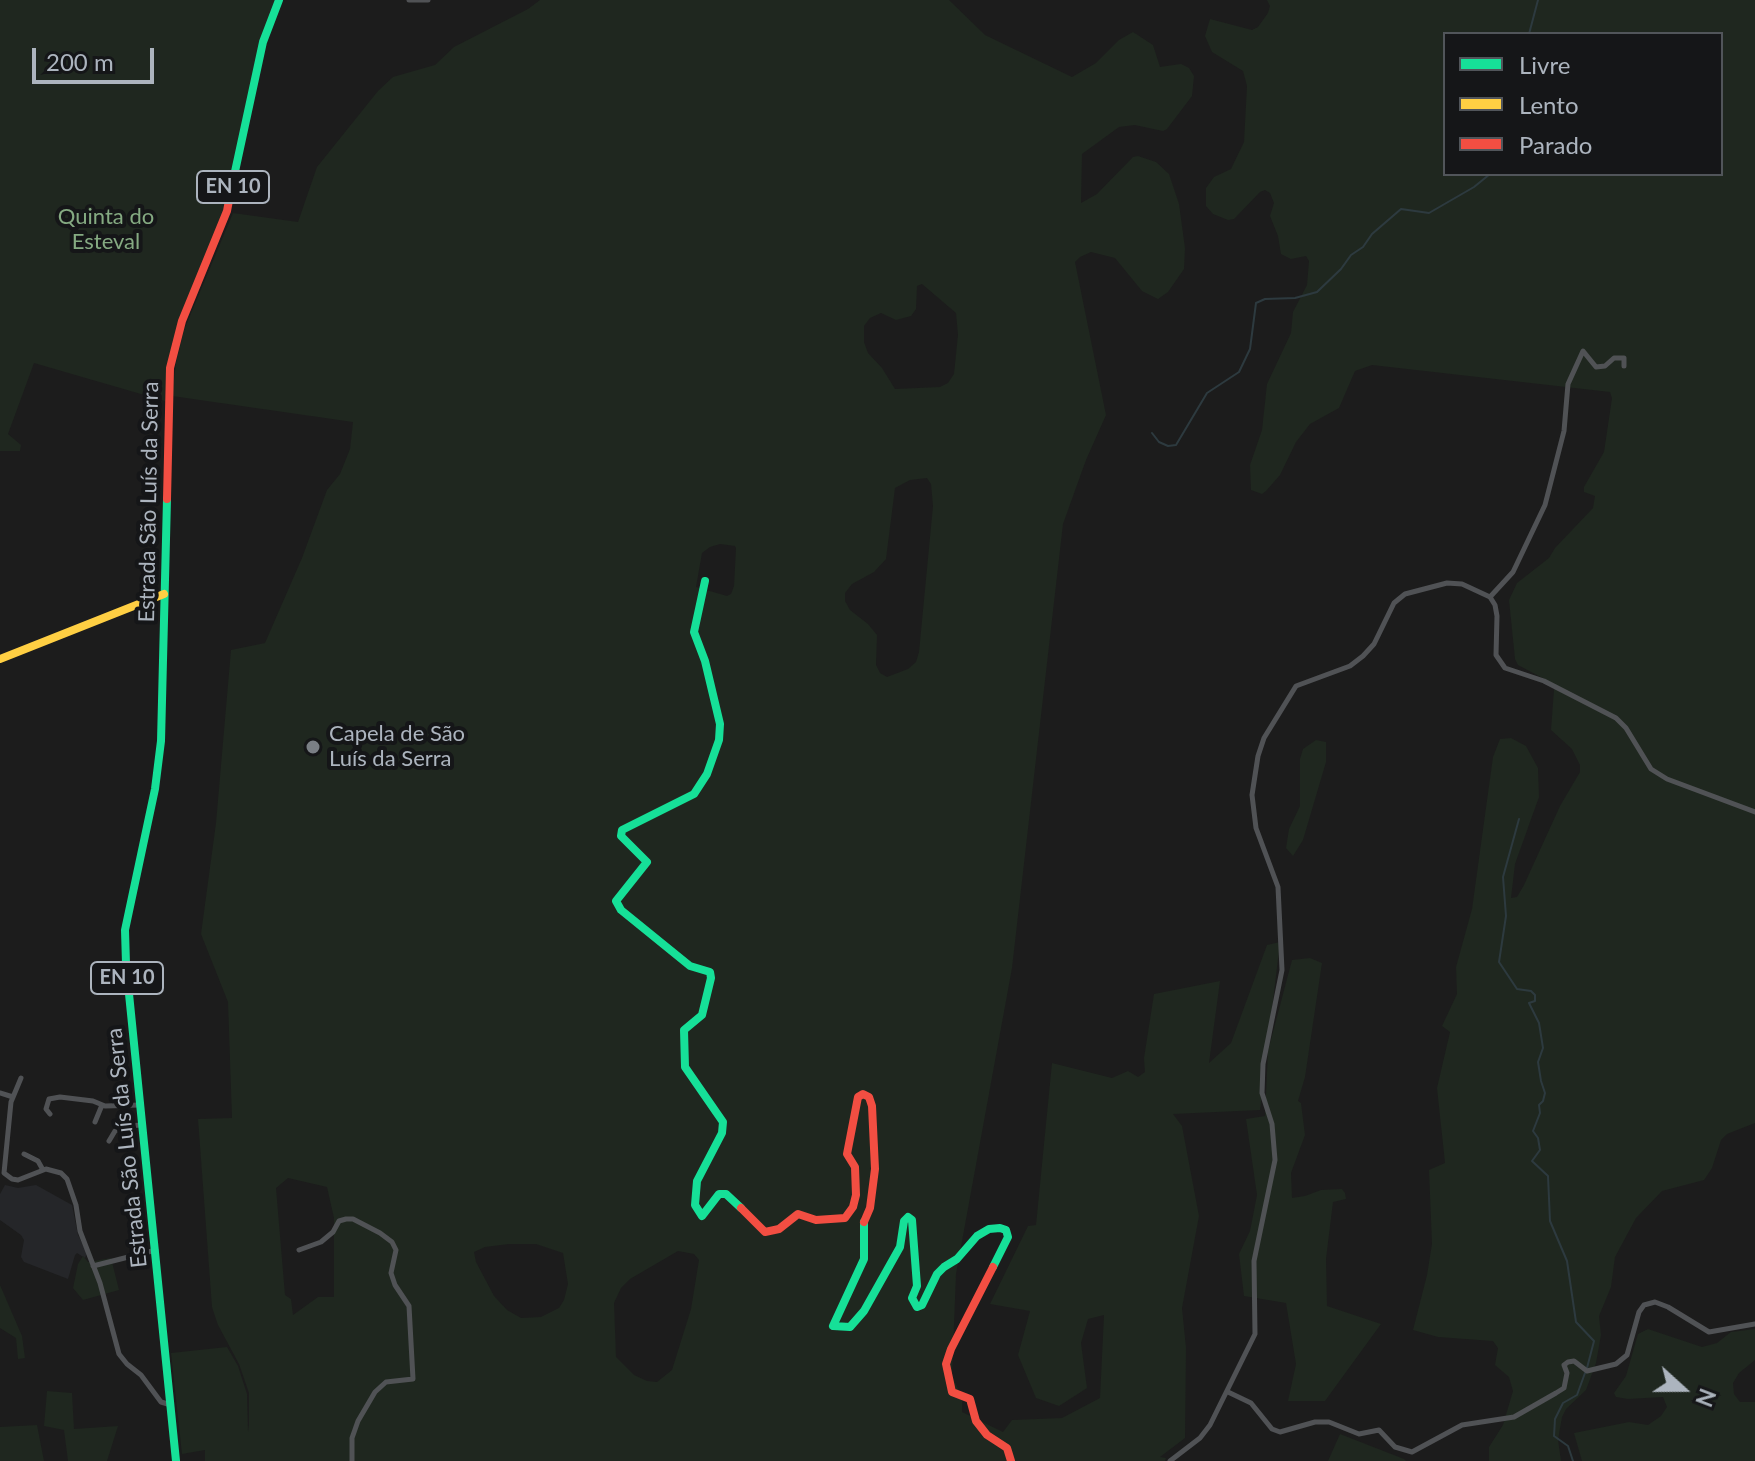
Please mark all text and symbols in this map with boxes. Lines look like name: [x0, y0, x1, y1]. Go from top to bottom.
scale bar: [36, 32, 158, 82]
legend: [1443, 32, 1723, 176]
text: 200 m: [46, 47, 114, 76]
text: Livre: [1519, 50, 1570, 79]
text: Lento: [1519, 90, 1579, 119]
text: Parado: [1519, 130, 1592, 159]
road number: EN 10: [197, 171, 269, 203]
park label: Quinta do Esteval: [58, 204, 154, 256]
street label: Estrada São Luís da Serra: [134, 381, 164, 623]
place label: Capela de São Luís da Serra: [329, 721, 465, 772]
marker: Capela de São Luís da Serra: [304, 738, 322, 756]
road number: EN 10: [91, 962, 163, 994]
street label: Estrada São Luís da Serra: [101, 1027, 153, 1269]
north arrow: [1643, 1349, 1723, 1429]
text: N: [1690, 1385, 1722, 1411]

